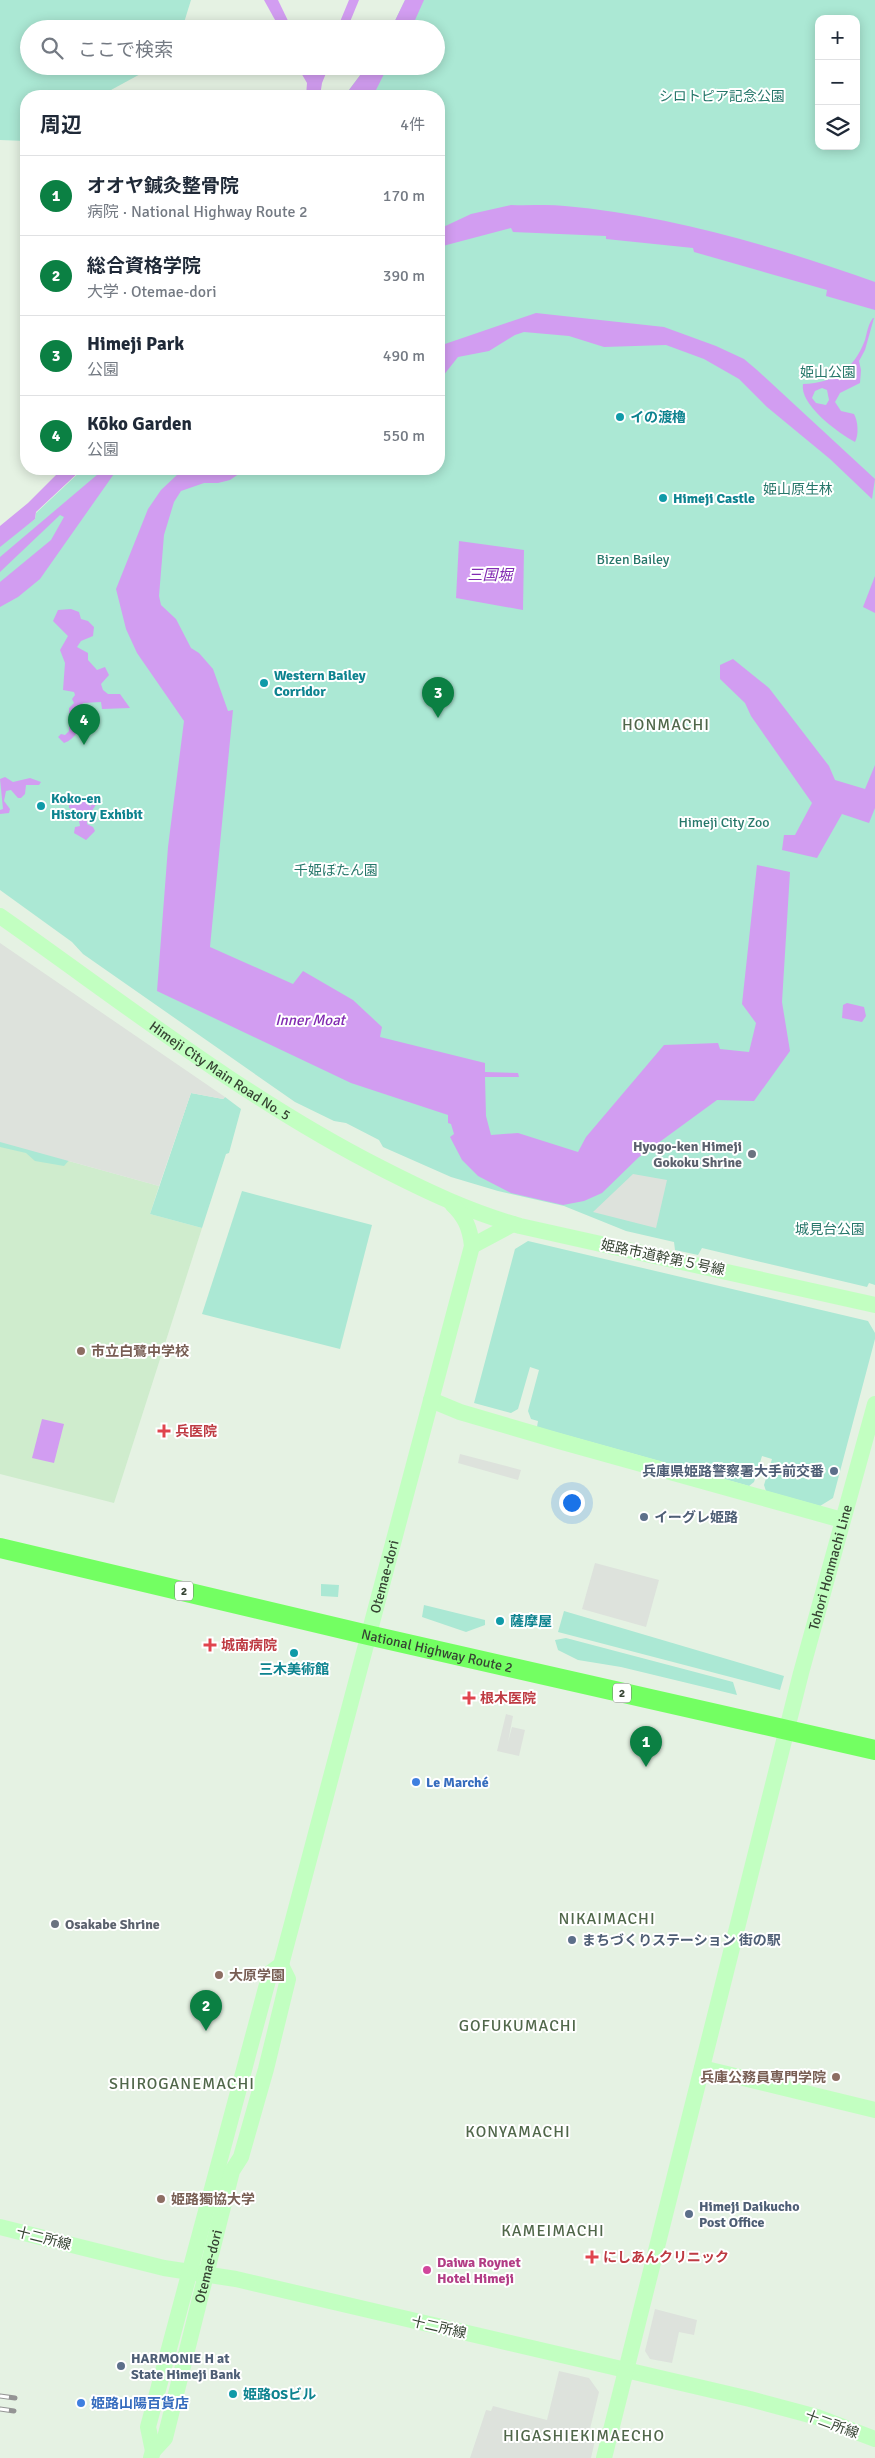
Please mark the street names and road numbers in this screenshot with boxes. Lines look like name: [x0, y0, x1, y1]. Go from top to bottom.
street label: Himeji City Main Road No. 5: [146, 1018, 293, 1124]
street label: 姫路市道幹第５号線: [600, 1236, 726, 1279]
street label: Tohori Honmachi Line: [805, 1503, 856, 1632]
street label: Otemae-dori: [367, 1538, 402, 1615]
road number: 2: [175, 1582, 193, 1600]
street label: National Highway Route 2: [360, 1626, 514, 1677]
road number: 2: [613, 1684, 631, 1702]
street label: 十二所線: [15, 2223, 73, 2254]
street label: Otemae-dori: [191, 2228, 226, 2305]
street label: 十二所線: [410, 2313, 468, 2342]
street label: 十二所線: [803, 2407, 861, 2442]

